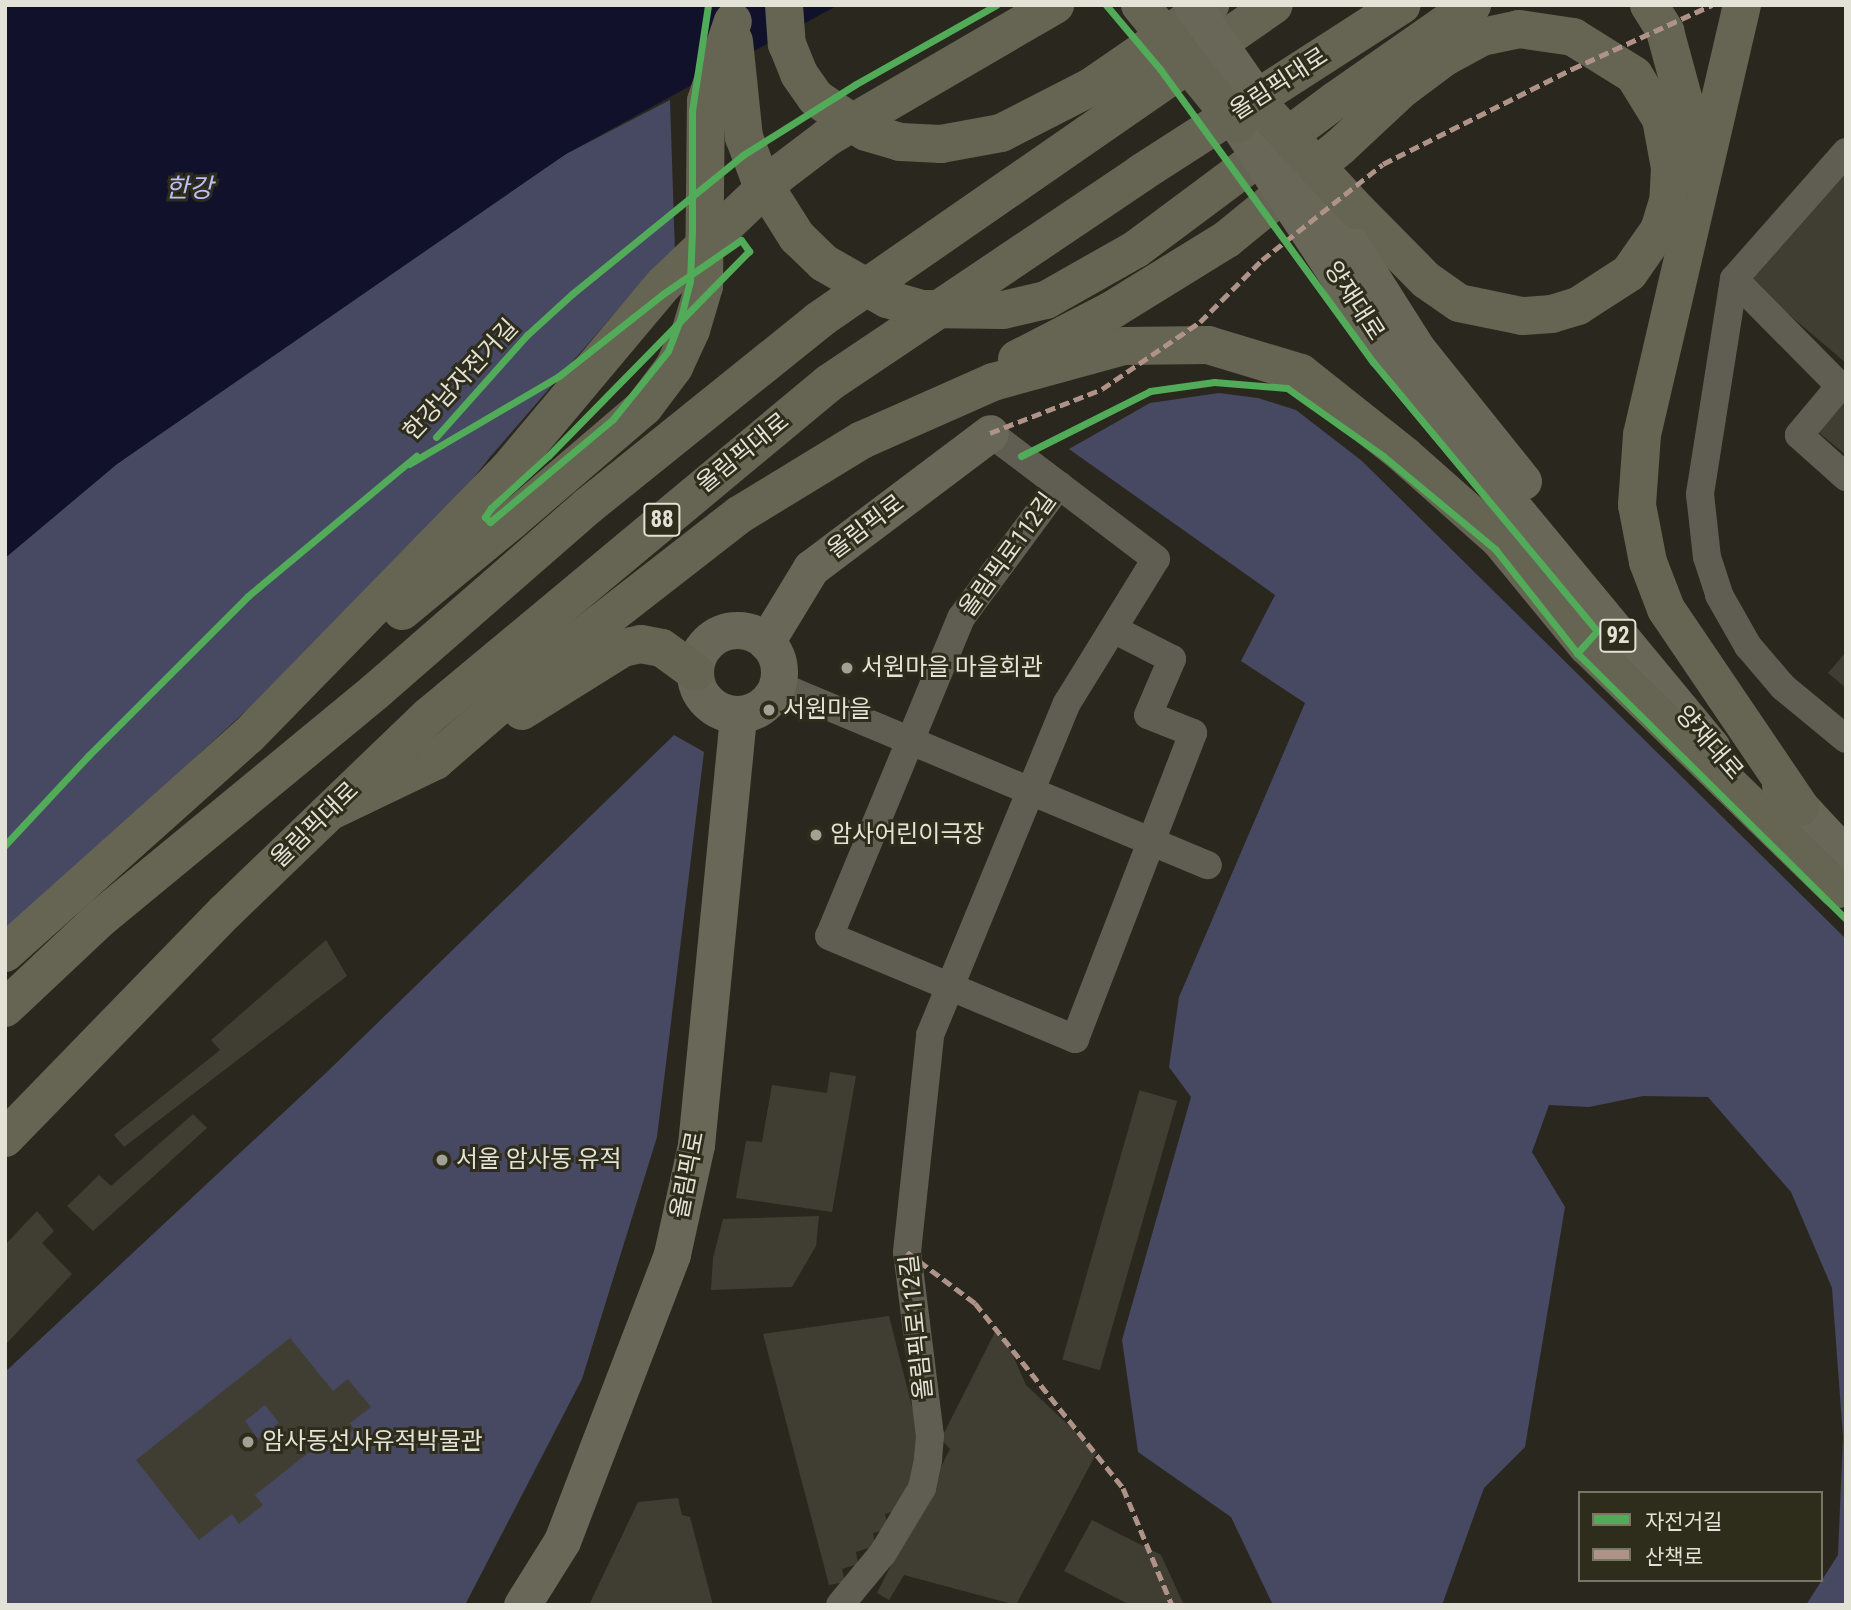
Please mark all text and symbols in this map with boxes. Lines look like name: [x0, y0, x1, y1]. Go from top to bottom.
street label: 올림픽대로: [1225, 42, 1333, 126]
water label: 한강: [165, 173, 213, 205]
street label: 양재대로: [1318, 256, 1390, 346]
street label: 한강남자전거길: [398, 314, 524, 446]
street label: 올림픽대로: [691, 407, 795, 499]
street label: 올림픽로112길: [953, 488, 1063, 622]
street label: 올림픽로: [822, 489, 910, 565]
road number: 88: [643, 500, 681, 540]
road number: 92: [1599, 616, 1637, 656]
place label: 서원마을 마을회관: [861, 654, 1043, 682]
marker: 서원마을 마을회관: [839, 660, 855, 676]
place label: 서원마을: [783, 696, 871, 724]
street label: 양재대로: [1669, 700, 1749, 786]
marker: 서원마을: [761, 702, 777, 718]
street label: 올림픽대로: [265, 776, 365, 874]
place label: 암사어린이극장: [830, 821, 985, 849]
marker: 암사어린이극장: [808, 827, 824, 843]
street label: 올림픽로: [665, 1129, 711, 1221]
place label: 서울 암사동 유적: [456, 1146, 622, 1174]
marker: 서울 암사동 유적: [434, 1152, 450, 1168]
street label: 올림픽로112길: [895, 1253, 939, 1401]
place label: 암사동선사유적박물관: [262, 1428, 483, 1456]
marker: 암사동선사유적박물관: [240, 1434, 256, 1450]
legend: [1578, 1491, 1823, 1582]
text: 자전거길: [1645, 1510, 1722, 1534]
text: 산책로: [1645, 1545, 1703, 1569]

